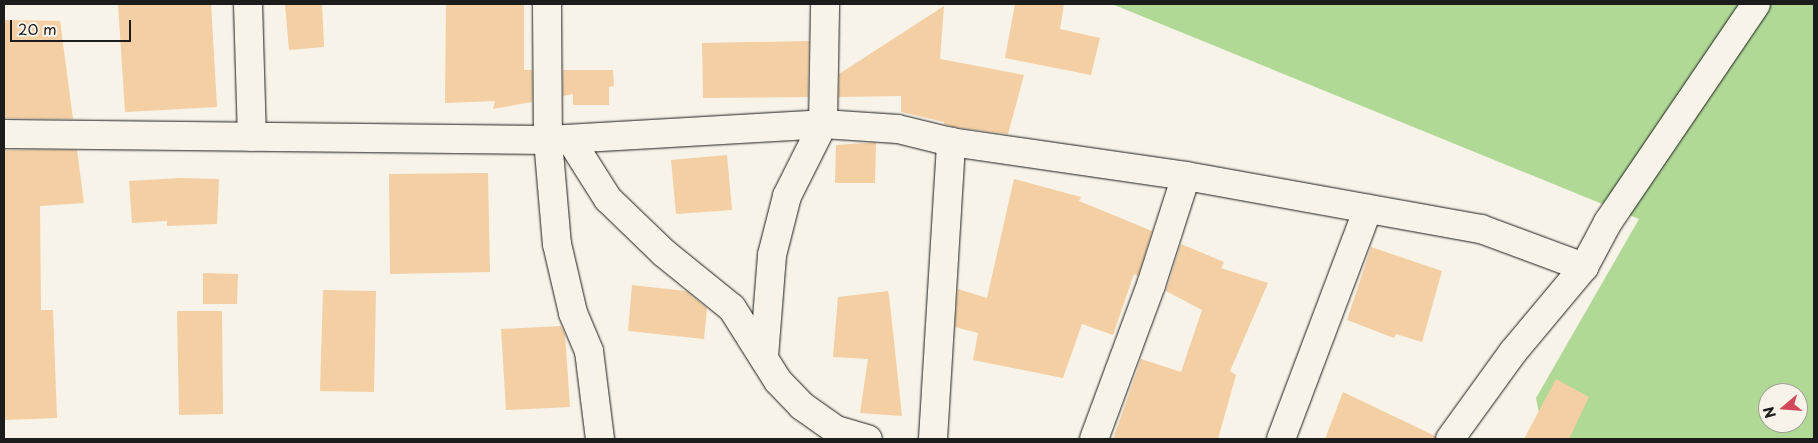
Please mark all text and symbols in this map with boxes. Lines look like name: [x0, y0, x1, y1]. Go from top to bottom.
scale bar: [12, 10, 134, 42]
text: 20 m: [18, 17, 57, 40]
north arrow: [1758, 383, 1808, 433]
text: N: [1758, 404, 1781, 421]

